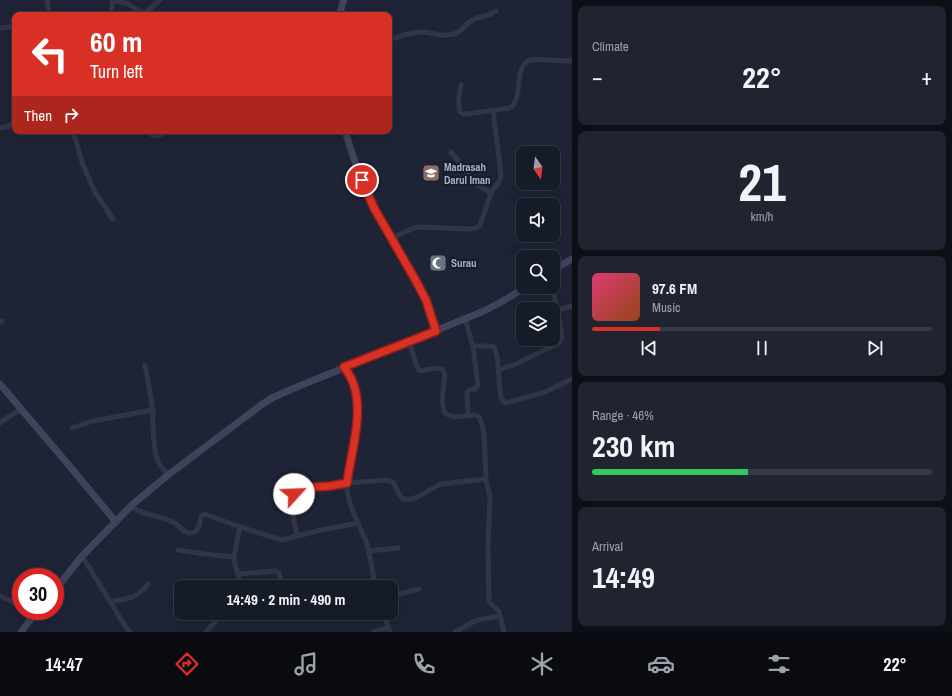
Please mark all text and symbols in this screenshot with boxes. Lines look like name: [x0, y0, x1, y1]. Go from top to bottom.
text: 60 m: [90, 23, 142, 61]
icon: left: [24, 28, 76, 80]
text: Climate: [592, 38, 629, 55]
text: 22°: [742, 57, 782, 97]
text: Turn left: [90, 59, 143, 84]
text: −: [592, 62, 603, 92]
text: +: [921, 62, 932, 92]
icon: right: [60, 104, 82, 126]
text: Then: [24, 105, 52, 126]
north arrow: [516, 146, 560, 190]
map controls: [516, 146, 560, 346]
text: 21: [738, 147, 786, 217]
place label: Madrasah Darul Iman: [444, 160, 491, 187]
pin: [345, 163, 379, 197]
school or university icon: Madrasah Darul Iman: [421, 163, 441, 183]
icon: arrive: [351, 169, 373, 191]
button: sound: [516, 198, 560, 242]
text: km/h: [750, 208, 774, 225]
button: search: [516, 250, 560, 294]
mosque icon: Surau: [428, 253, 448, 273]
place label: Surau: [451, 256, 477, 270]
text: 97.6 FM: [652, 278, 697, 299]
text: Music: [652, 299, 680, 316]
button: layers: [516, 302, 560, 346]
icon: previous: [638, 337, 660, 359]
icon: pause: [751, 337, 773, 359]
icon: next: [864, 337, 886, 359]
text: Range · 46%: [592, 407, 654, 424]
text: 230 km: [592, 426, 675, 466]
position arrow: [273, 473, 315, 515]
text: Arrival: [592, 538, 623, 555]
text: 14:49: [592, 557, 655, 597]
speed limit sign: 30: [12, 568, 64, 620]
text: 14:49 · 2 min · 490 m: [227, 589, 345, 610]
icon: directions: [173, 650, 201, 678]
icon: music: [292, 650, 320, 678]
icon: phone: [410, 650, 438, 678]
icon: climate: [528, 650, 556, 678]
icon: car: [647, 650, 675, 678]
icon: filters: [765, 650, 793, 678]
text: 14:47: [45, 652, 83, 677]
text: 22°: [883, 652, 907, 677]

